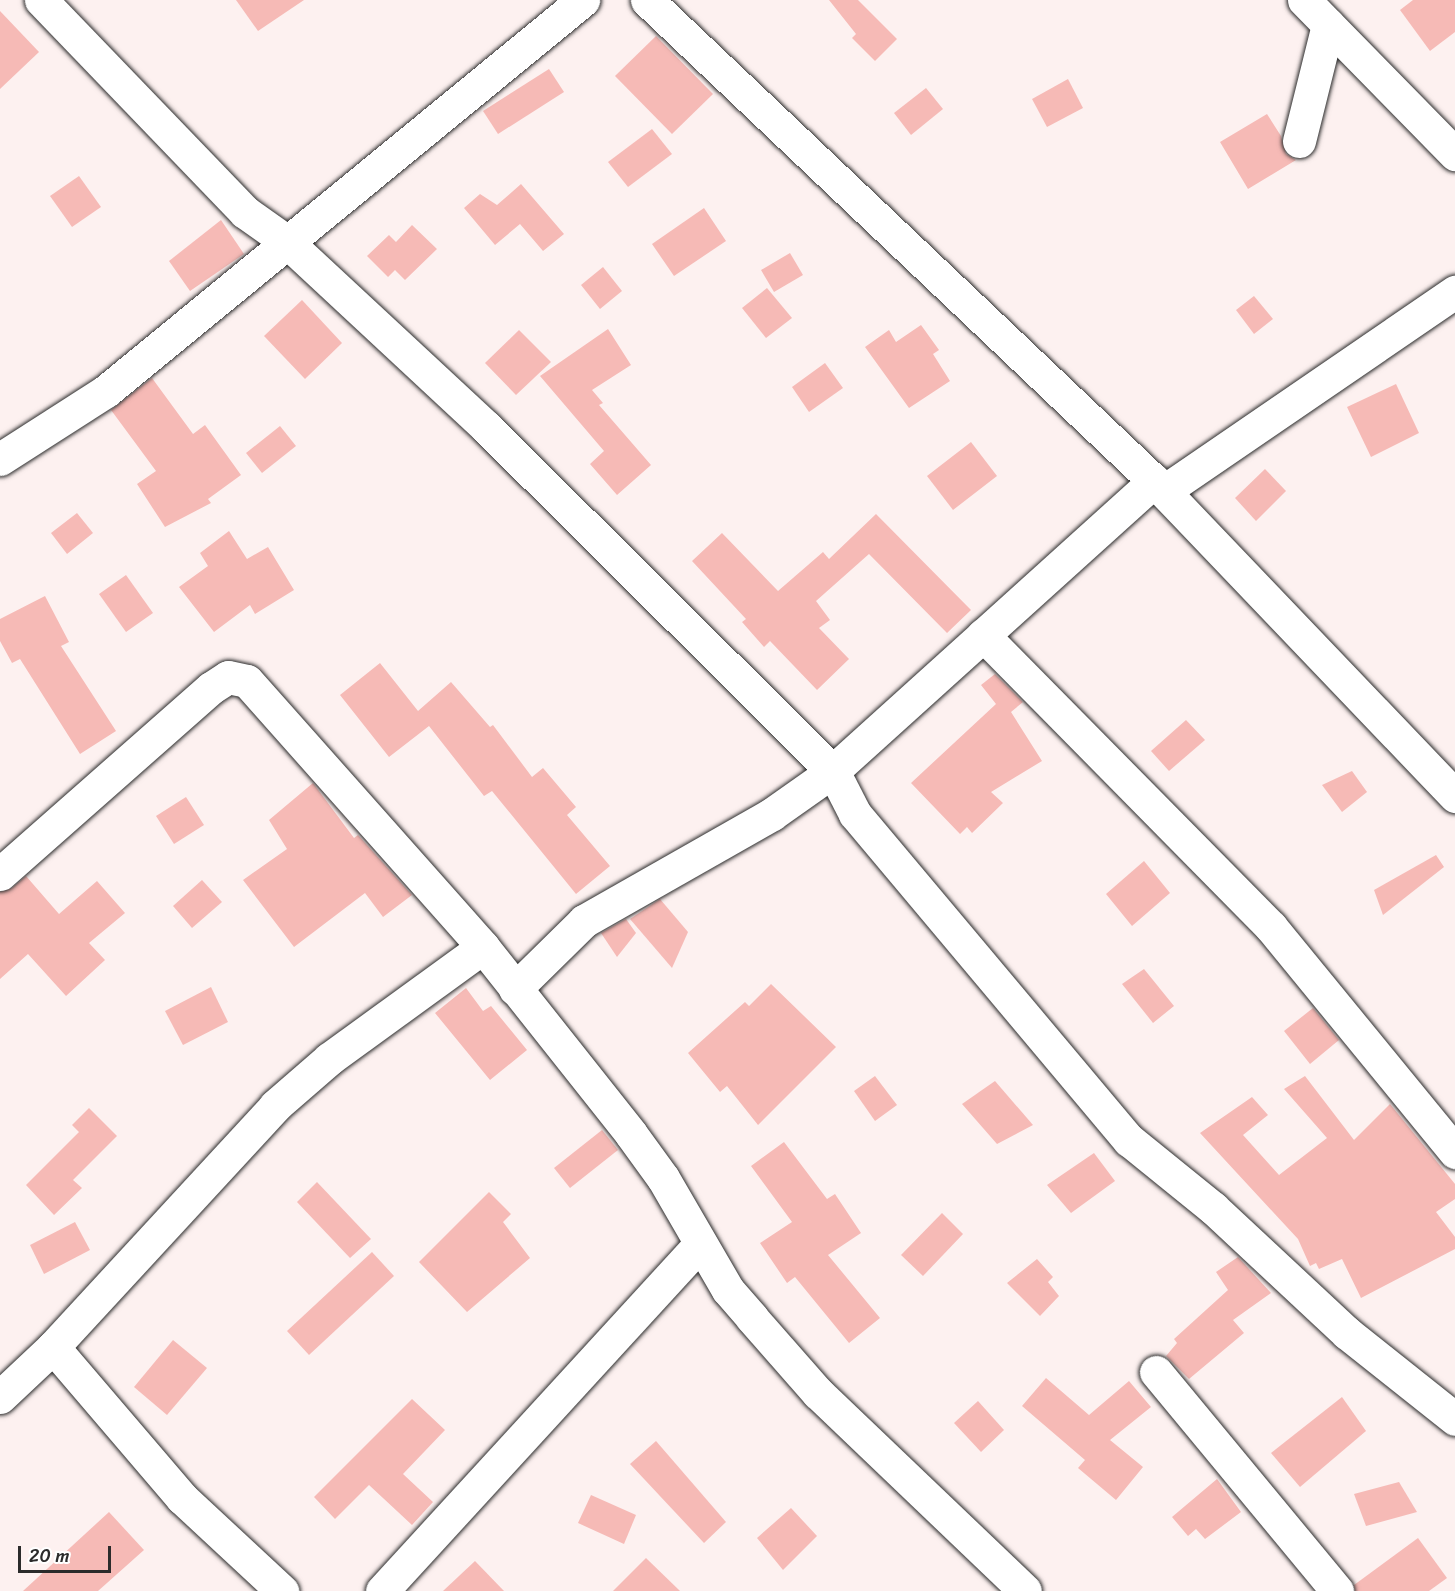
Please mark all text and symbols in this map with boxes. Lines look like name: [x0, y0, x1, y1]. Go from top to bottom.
scale bar: [21, 1534, 114, 1572]
text: 20 m: [29, 1540, 69, 1572]

